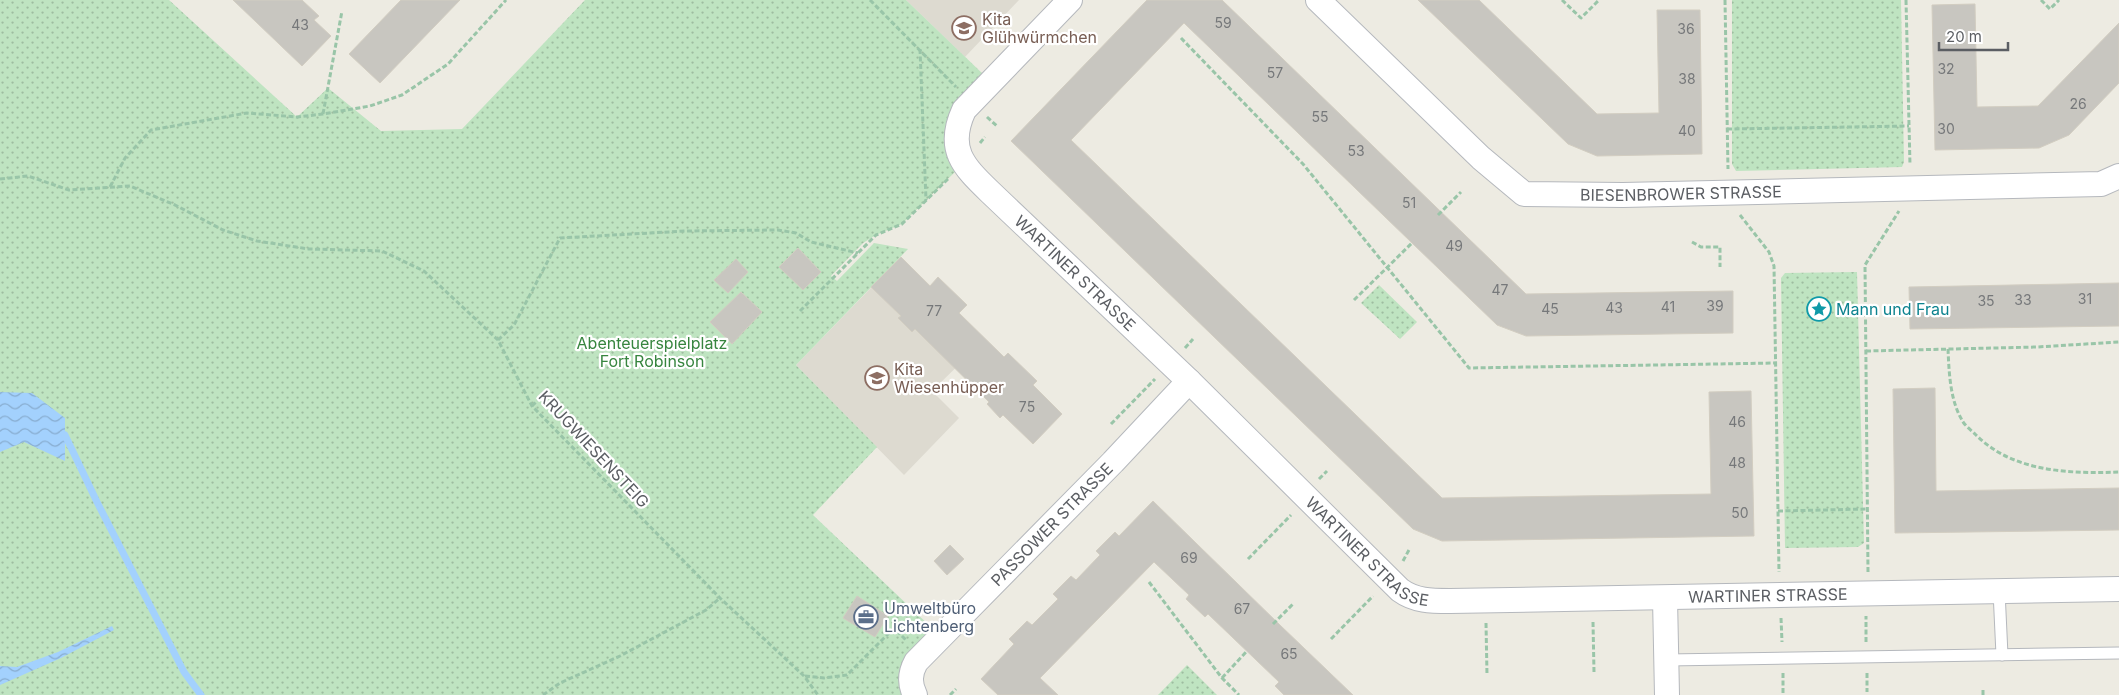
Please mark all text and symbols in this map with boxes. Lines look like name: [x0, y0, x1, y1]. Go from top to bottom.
place label: Kita Glühwürmchen: [982, 9, 1097, 47]
house number: 59: [1214, 14, 1232, 31]
school or university icon: Kita Glühwürmchen: [951, 15, 977, 41]
house number: 43: [291, 16, 309, 33]
house number: 36: [1677, 20, 1695, 37]
scale bar: [1939, 20, 2008, 52]
text: 20 m: [1946, 27, 1982, 46]
house number: 32: [1937, 60, 1955, 77]
house number: 57: [1267, 64, 1283, 81]
house number: 38: [1678, 70, 1696, 87]
house number: 26: [2069, 95, 2087, 112]
house number: 55: [1311, 108, 1329, 125]
house number: 30: [1937, 120, 1955, 137]
house number: 40: [1678, 122, 1696, 139]
house number: 53: [1347, 142, 1365, 159]
street label: BIESENBROWER STRASSE: [1580, 181, 1782, 205]
house number: 51: [1402, 194, 1416, 211]
street label: WARTINER STRASSE: [1011, 211, 1140, 335]
house number: 49: [1445, 237, 1463, 254]
house number: 47: [1492, 281, 1509, 298]
house number: 31: [2078, 290, 2092, 307]
house number: 33: [2014, 291, 2032, 308]
house number: 35: [1977, 292, 1995, 309]
place icon: Mann und Frau: [1806, 296, 1832, 322]
house number: 39: [1706, 297, 1724, 314]
house number: 41: [1661, 298, 1675, 315]
house number: 43: [1605, 299, 1623, 316]
place label: Mann und Frau: [1836, 299, 1950, 319]
house number: 45: [1541, 300, 1559, 317]
house number: 77: [926, 302, 942, 319]
park label: Abenteuerspielplatz Fort Robinson: [577, 333, 727, 371]
place label: Kita Wiesenhüpper: [894, 359, 1004, 397]
school or university icon: Kita Wiesenhüpper: [864, 365, 890, 391]
street label: KRUGWIESENSTEIG: [535, 386, 653, 512]
house number: 75: [1019, 398, 1035, 415]
house number: 46: [1728, 413, 1746, 430]
house number: 48: [1728, 454, 1746, 471]
street label: PASSOWER STRASSE: [987, 458, 1117, 590]
street label: WARTINER STRASSE: [1302, 492, 1430, 610]
house number: 50: [1731, 504, 1749, 521]
house number: 69: [1180, 549, 1198, 566]
street label: WARTINER STRASSE: [1688, 584, 1848, 607]
place label: Umweltbüro Lichtenberg: [884, 598, 976, 636]
house number: 67: [1234, 600, 1250, 617]
office icon: Umweltbüro Lichtenberg: [853, 604, 879, 630]
house number: 65: [1280, 645, 1298, 662]

